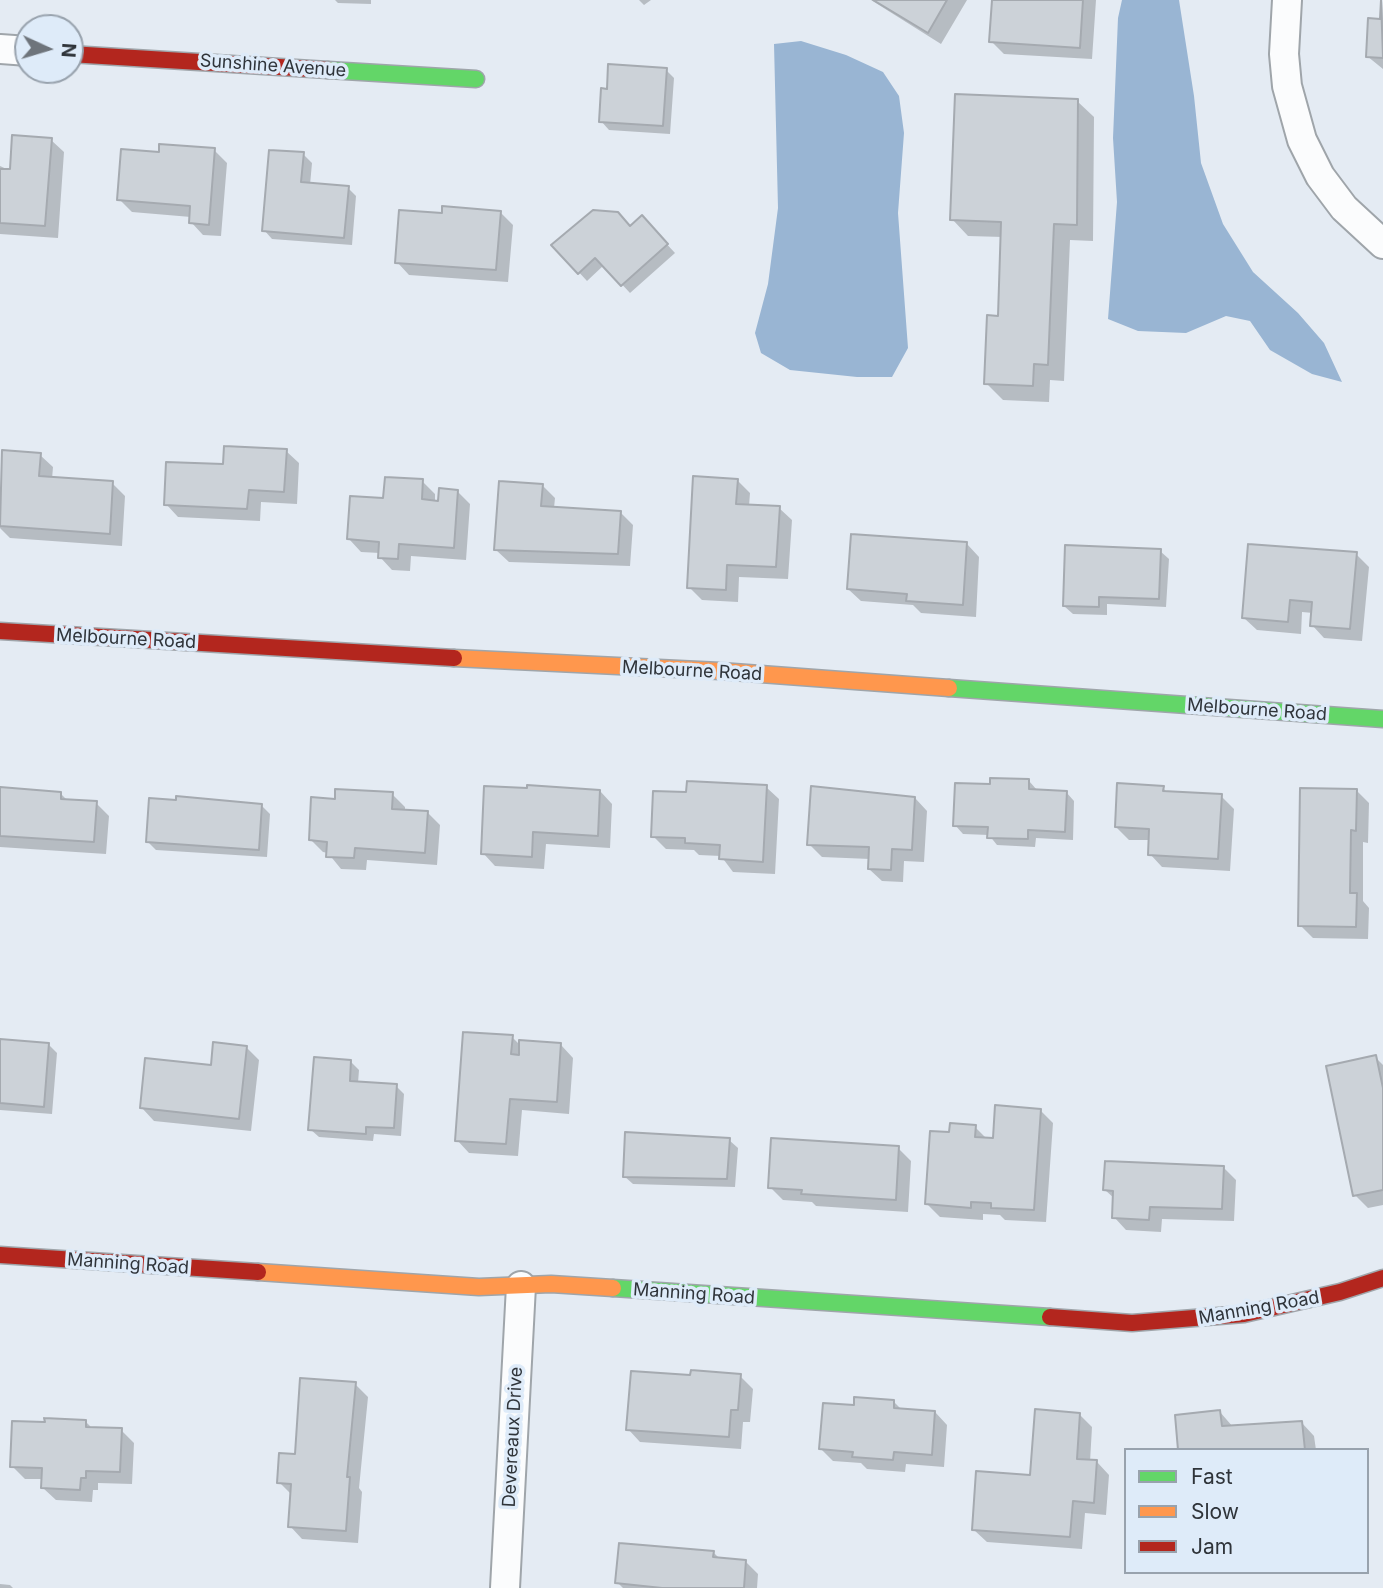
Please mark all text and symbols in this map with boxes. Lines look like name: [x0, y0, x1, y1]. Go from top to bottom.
north arrow: [14, 14, 84, 84]
text: N: [56, 42, 80, 58]
street label: Sunshine Avenue: [199, 50, 347, 82]
street label: Melbourne Road: [55, 625, 197, 653]
street label: Melbourne Road: [621, 657, 763, 685]
street label: Melbourne Road: [1186, 694, 1328, 726]
street label: Manning Road: [66, 1249, 190, 1279]
street label: Manning Road: [632, 1279, 756, 1309]
street label: Manning Road: [1197, 1287, 1321, 1329]
street label: Devereaux Drive: [499, 1366, 527, 1508]
legend: [1124, 1448, 1369, 1574]
text: Fast: [1191, 1464, 1233, 1489]
text: Slow: [1191, 1499, 1239, 1524]
text: Jam: [1191, 1534, 1233, 1559]

